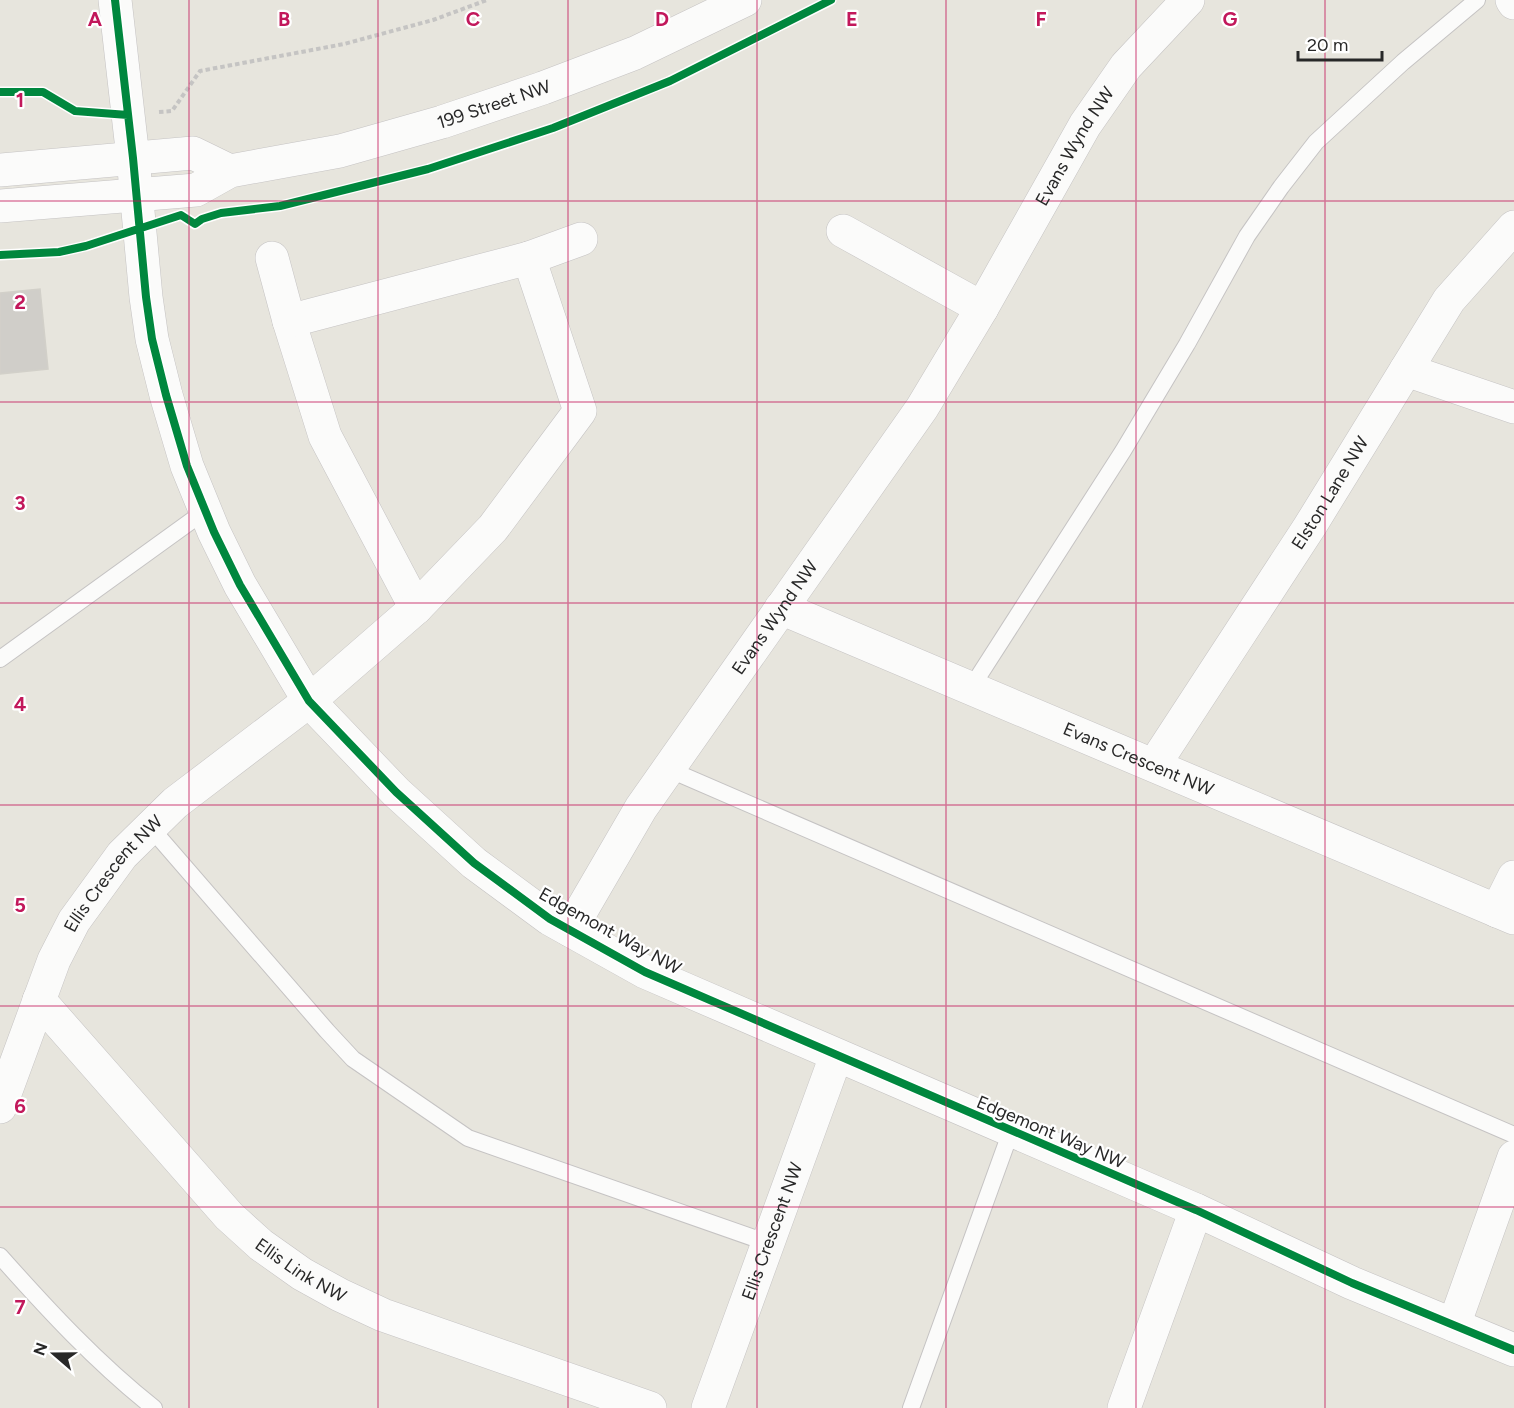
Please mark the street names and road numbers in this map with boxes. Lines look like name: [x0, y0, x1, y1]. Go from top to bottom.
street label: 199 Street NW: [435, 75, 554, 134]
street label: Evans Wynd NW: [1031, 82, 1119, 210]
street label: Elston Lane NW: [1287, 432, 1374, 554]
street label: Evans Wynd NW: [727, 555, 823, 679]
street label: Evans Crescent NW: [1060, 718, 1218, 801]
street label: Ellis Crescent NW: [59, 810, 168, 936]
street label: Edgemont Way NW: [535, 883, 686, 980]
street label: Edgemont Way NW: [973, 1091, 1129, 1174]
street label: Ellis Crescent NW: [737, 1159, 808, 1303]
street label: Ellis Link NW: [251, 1233, 351, 1308]

